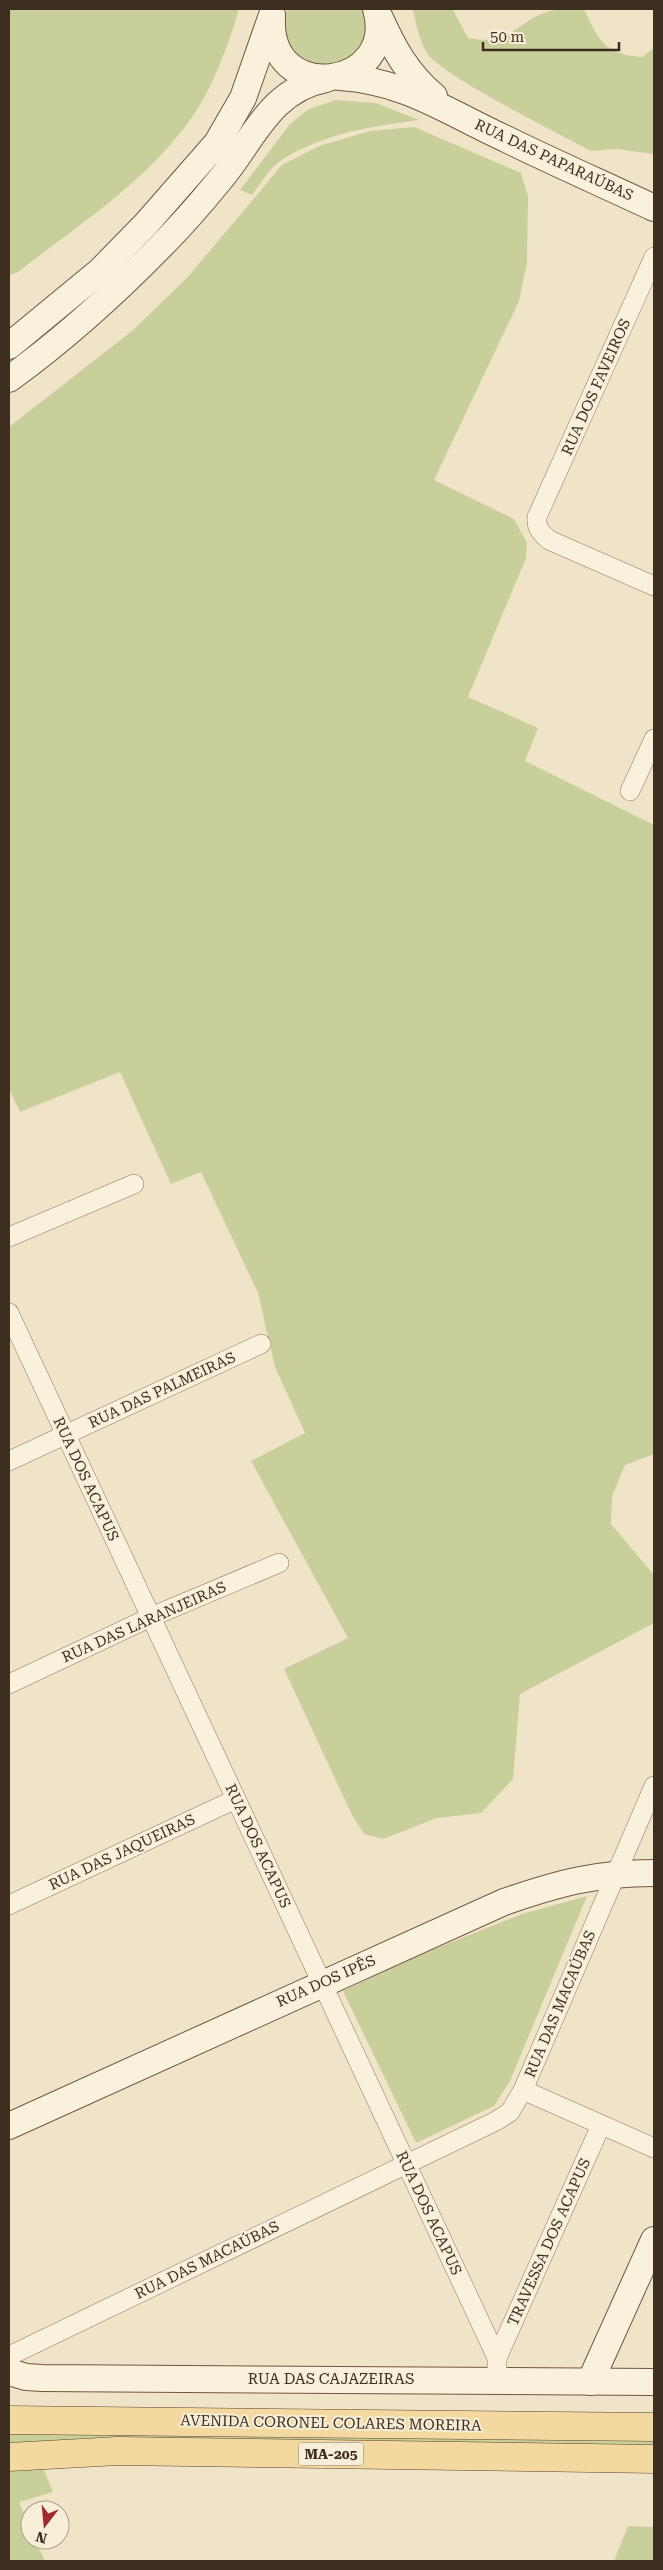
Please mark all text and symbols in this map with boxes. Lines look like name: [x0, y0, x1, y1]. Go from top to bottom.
scale bar: [483, 20, 619, 52]
text: 50 m: [490, 28, 525, 46]
street label: RUA DAS PAPARAÚBAS: [472, 114, 637, 205]
street label: RUA DOS FAVEIROS: [558, 316, 634, 458]
street label: RUA DAS PALMEIRAS: [86, 1348, 238, 1432]
street label: RUA DOS ACAPUS: [49, 1414, 123, 1544]
street label: RUA DAS LARANJEIRAS: [59, 1578, 229, 1666]
street label: RUA DOS ACAPUS: [221, 1781, 295, 1911]
street label: RUA DAS JAQUEIRAS: [46, 1810, 198, 1894]
street label: RUA DAS MACAÚBAS: [520, 1927, 599, 2080]
street label: RUA DOS IPÊS: [274, 1951, 378, 2011]
street label: RUA DOS ACAPUS: [392, 2148, 466, 2278]
street label: TRAVESSA DOS ACAPUS: [504, 2155, 594, 2329]
street label: RUA DAS MACAÚBAS: [131, 2216, 282, 2303]
street label: RUA DAS CAJAZEIRAS: [248, 2370, 414, 2388]
street label: AVENIDA CORONEL COLARES MOREIRA: [180, 2411, 482, 2435]
road number: MA-205: [298, 2442, 364, 2466]
north arrow: [20, 2500, 70, 2550]
text: N: [34, 2528, 49, 2547]

